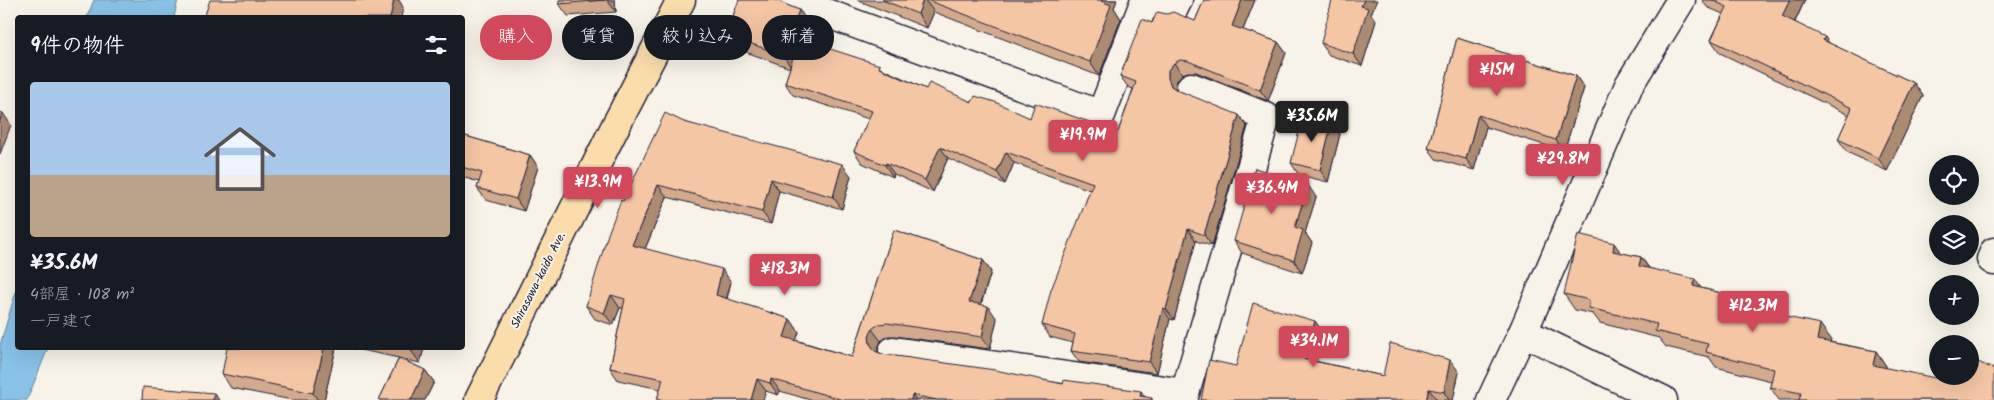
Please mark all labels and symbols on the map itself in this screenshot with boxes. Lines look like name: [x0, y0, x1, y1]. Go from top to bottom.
pin: ¥15M: [1467, 54, 1527, 97]
pin: ¥35.6M: [1271, 100, 1353, 143]
pin: ¥19.9M: [1042, 120, 1124, 162]
pin: ¥29.8M: [1522, 144, 1604, 186]
pin: ¥13.9M: [557, 166, 639, 209]
pin: ¥36.4M: [1231, 172, 1313, 215]
street label: Shirasawa-kaido Ave.: [506, 228, 571, 332]
pin: ¥18.3M: [744, 254, 826, 296]
pin: ¥12.3M: [1712, 290, 1794, 333]
pin: ¥34.1M: [1273, 326, 1355, 368]

